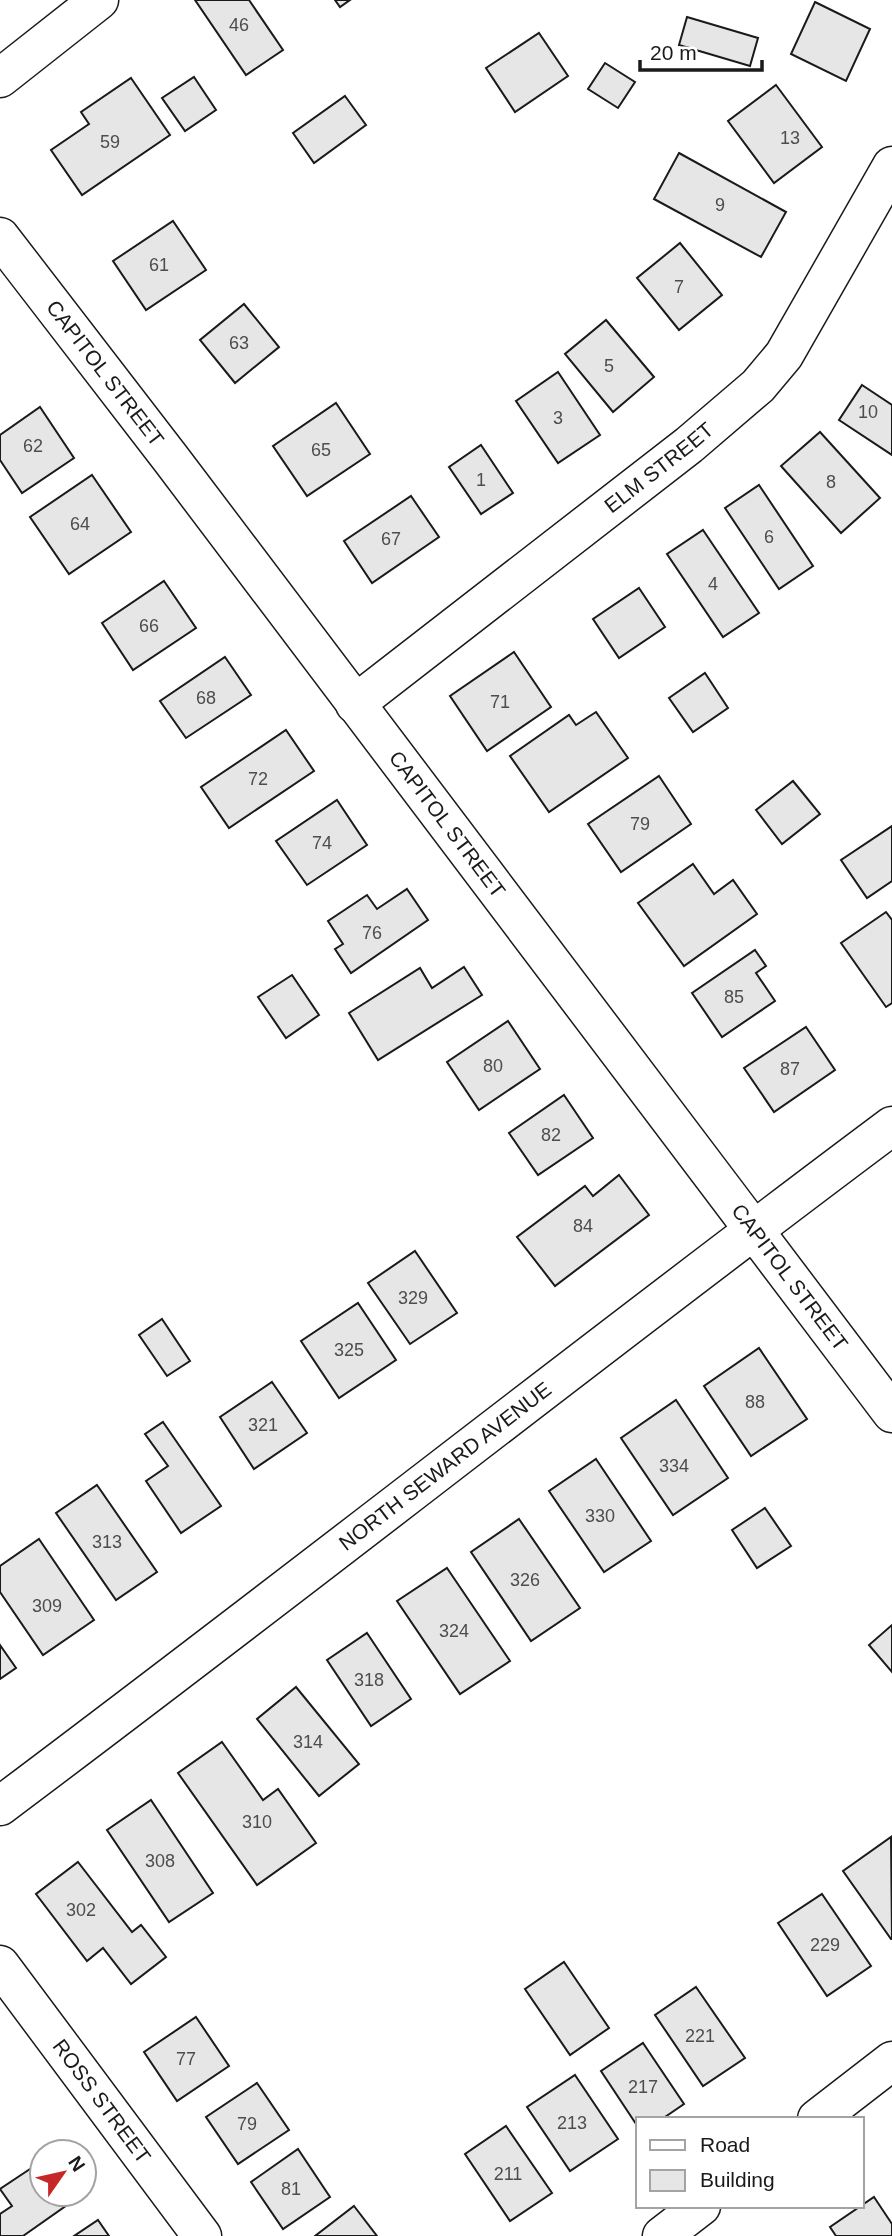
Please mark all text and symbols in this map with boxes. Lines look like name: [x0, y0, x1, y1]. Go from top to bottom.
house number: 46: [229, 15, 249, 35]
scale bar: [640, 28, 762, 72]
text: 20 m: [650, 41, 697, 64]
house number: 13: [780, 128, 800, 148]
house number: 59: [100, 132, 120, 152]
house number: 9: [715, 195, 725, 215]
house number: 61: [149, 255, 169, 275]
house number: 7: [674, 277, 684, 297]
street label: CAPITOL STREET: [42, 296, 169, 450]
house number: 63: [229, 333, 249, 353]
house number: 5: [604, 356, 614, 376]
house number: 10: [858, 402, 878, 422]
house number: 3: [553, 408, 563, 428]
street label: ELM STREET: [600, 417, 718, 517]
house number: 62: [23, 436, 43, 456]
house number: 65: [311, 440, 331, 460]
house number: 1: [476, 470, 486, 490]
house number: 8: [826, 472, 836, 492]
house number: 64: [70, 514, 90, 534]
house number: 6: [764, 527, 774, 547]
house number: 67: [381, 529, 401, 549]
house number: 4: [708, 574, 718, 594]
house number: 66: [139, 616, 159, 636]
house number: 68: [196, 688, 216, 708]
house number: 71: [490, 692, 510, 712]
street label: CAPITOL STREET: [385, 746, 510, 902]
house number: 72: [248, 769, 268, 789]
house number: 79: [630, 814, 650, 834]
house number: 74: [312, 833, 332, 853]
house number: 76: [362, 923, 382, 943]
house number: 85: [724, 987, 744, 1007]
house number: 80: [483, 1056, 503, 1076]
house number: 87: [780, 1059, 800, 1079]
house number: 82: [541, 1125, 561, 1145]
street label: CAPITOL STREET: [727, 1199, 853, 1355]
house number: 84: [573, 1216, 593, 1236]
house number: 329: [398, 1288, 428, 1308]
house number: 325: [334, 1340, 364, 1360]
street label: NORTH SEWARD AVENUE: [334, 1377, 555, 1555]
house number: 88: [745, 1392, 765, 1412]
house number: 321: [248, 1415, 278, 1435]
house number: 334: [659, 1456, 689, 1476]
house number: 330: [585, 1506, 615, 1526]
house number: 313: [92, 1532, 122, 1552]
house number: 326: [510, 1570, 540, 1590]
house number: 309: [32, 1596, 62, 1616]
house number: 324: [439, 1621, 469, 1641]
house number: 318: [354, 1670, 384, 1690]
house number: 314: [293, 1732, 323, 1752]
house number: 310: [242, 1812, 272, 1832]
house number: 308: [145, 1851, 175, 1871]
house number: 302: [66, 1900, 96, 1920]
house number: 229: [810, 1935, 840, 1955]
house number: 221: [685, 2026, 715, 2046]
street label: ROSS STREET: [48, 2035, 156, 2167]
house number: 77: [176, 2049, 196, 2069]
house number: 217: [628, 2077, 658, 2097]
house number: 213: [557, 2113, 587, 2133]
house number: 79: [237, 2114, 257, 2134]
legend: [636, 2117, 864, 2208]
text: Road: [700, 2133, 750, 2156]
north arrow: [28, 2138, 98, 2208]
text: N: [64, 2152, 89, 2175]
house number: 211: [494, 2164, 522, 2184]
text: Building: [700, 2168, 775, 2191]
house number: 81: [281, 2179, 301, 2199]

